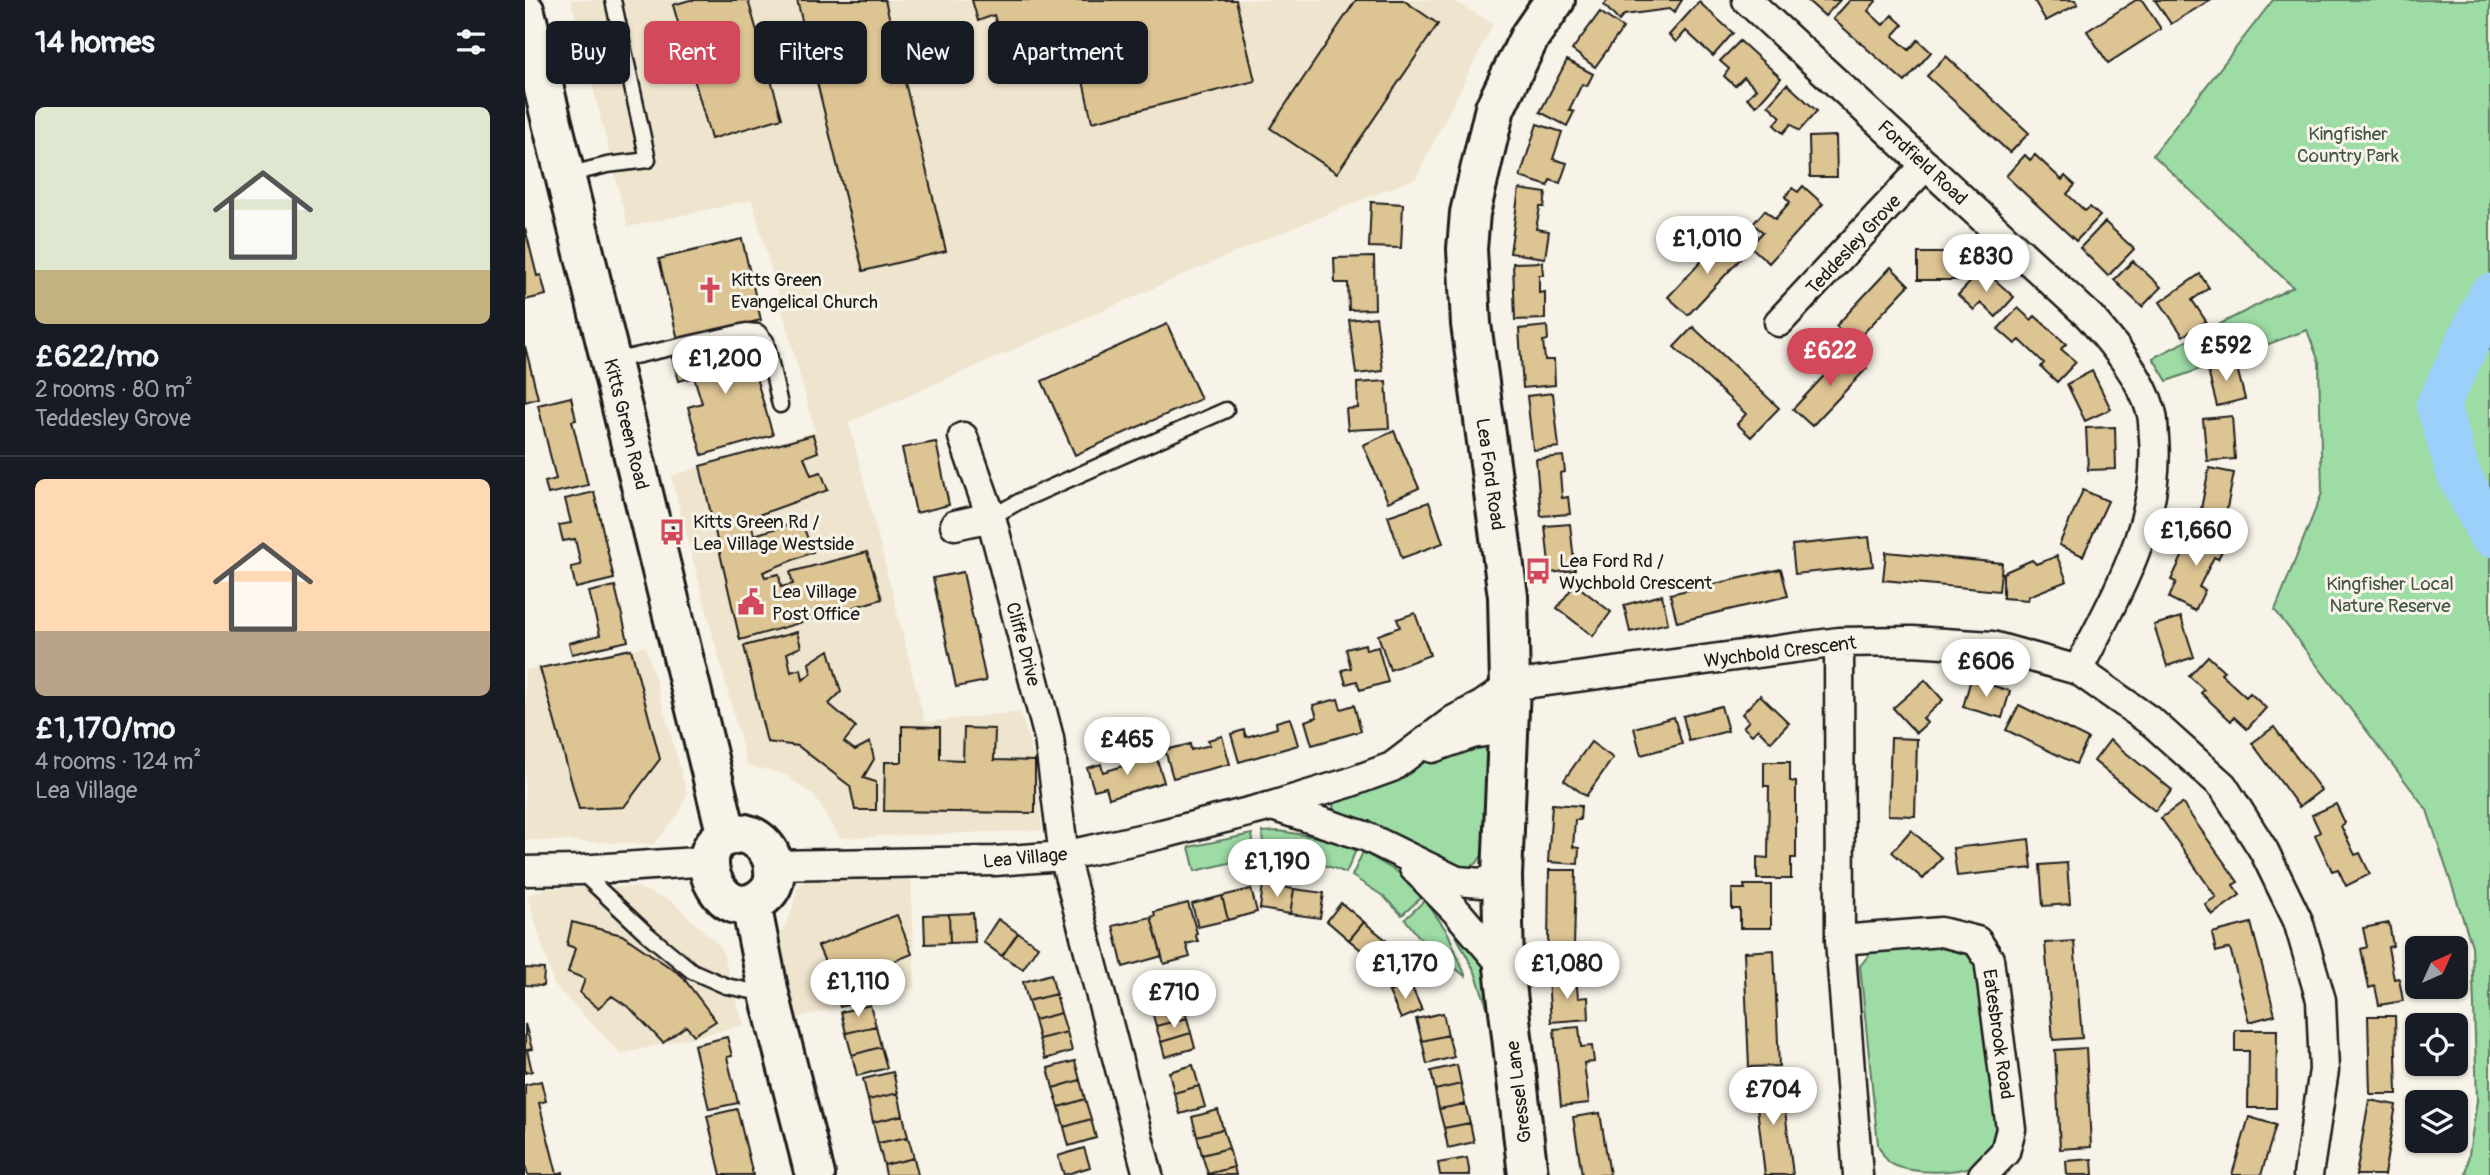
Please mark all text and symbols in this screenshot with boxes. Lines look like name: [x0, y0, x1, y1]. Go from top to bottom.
chip: Buy: [546, 21, 630, 84]
chip: Rent: [644, 21, 740, 84]
chip: Filters: [754, 21, 867, 84]
chip: New: [881, 21, 974, 84]
chip: Apartment: [988, 21, 1148, 84]
icon: filters: [452, 23, 490, 61]
text: 14 homes: [35, 24, 155, 61]
street label: Fordfield Road: [1872, 115, 1972, 210]
park label: Kingfisher Country Park: [2297, 122, 2399, 168]
icon: home: [200, 152, 326, 278]
street label: Teddesley Grove: [1801, 189, 1907, 300]
pin: £1,010: [1650, 216, 1764, 276]
text: £1,010: [1672, 224, 1742, 253]
pin: £830: [1945, 234, 2027, 294]
text: £830: [1959, 242, 2013, 271]
place label: Kitts Green Evangelical Church: [731, 268, 878, 314]
church icon: Kitts Green Evangelical Church: [695, 275, 725, 305]
pin: £592: [2185, 324, 2267, 383]
pin: £622: [1789, 328, 1871, 388]
text: £592: [2200, 331, 2252, 360]
pin: £1,200: [668, 336, 782, 396]
text: £622: [1803, 336, 1857, 365]
text: £622/mo: [35, 338, 159, 375]
text: £1,200: [688, 344, 762, 373]
street label: Kitts Green Road: [598, 356, 654, 492]
text: 2 rooms · 80 m²: [35, 375, 193, 404]
text: Teddesley Grove: [35, 404, 191, 433]
street label: Lea Ford Road: [1470, 417, 1510, 532]
pin: £1,660: [2139, 508, 2253, 568]
place label: Kitts Green Rd / Lea Village Westside: [693, 510, 855, 556]
text: £1,660: [2160, 516, 2232, 545]
bus stop icon: Kitts Green Rd / Lea Village Westside: [657, 517, 687, 547]
icon: home: [200, 524, 326, 650]
place label: Lea Ford Rd / Wychbold Crescent: [1559, 549, 1713, 595]
bus stop icon: Lea Ford Rd / Wychbold Crescent: [1523, 556, 1553, 586]
park label: Kingfisher Local Nature Reserve: [2326, 572, 2454, 618]
place label: Lea Village Post Office: [772, 580, 860, 626]
public building icon: Lea Village Post Office: [736, 587, 766, 617]
street label: Cliffe Drive: [1000, 600, 1046, 690]
street label: Wychbold Crescent: [1703, 631, 1858, 673]
pin: £606: [1945, 640, 2027, 699]
text: £606: [1957, 647, 2015, 676]
text: £1,170/mo: [35, 710, 175, 747]
pin: £465: [1086, 718, 1168, 777]
text: £465: [1100, 725, 1154, 754]
text: 4 rooms · 124 m²: [35, 747, 201, 776]
text: Lea Village: [35, 776, 137, 805]
pin: £1,190: [1220, 839, 1334, 899]
street label: Lea Village: [982, 842, 1069, 874]
text: £1,190: [1244, 847, 1310, 876]
north arrow: [2405, 936, 2467, 999]
map controls: [2405, 936, 2468, 1153]
pin: £1,170: [1348, 942, 1462, 1001]
pin: £1,080: [1510, 942, 1624, 1001]
text: £1,170: [1372, 949, 1438, 978]
text: £1,080: [1531, 949, 1603, 978]
pin: £1,110: [801, 960, 915, 1019]
text: £1,110: [826, 967, 890, 996]
street label: Eatesbrook Road: [1977, 968, 2019, 1101]
pin: £710: [1133, 970, 1215, 1030]
text: £710: [1148, 978, 1200, 1007]
button: locate: [2405, 1013, 2468, 1076]
street label: Gressel Lane: [1501, 1039, 1537, 1144]
pin: £704: [1732, 1068, 1814, 1127]
text: £704: [1745, 1075, 1801, 1104]
button: layers: [2405, 1090, 2468, 1153]

